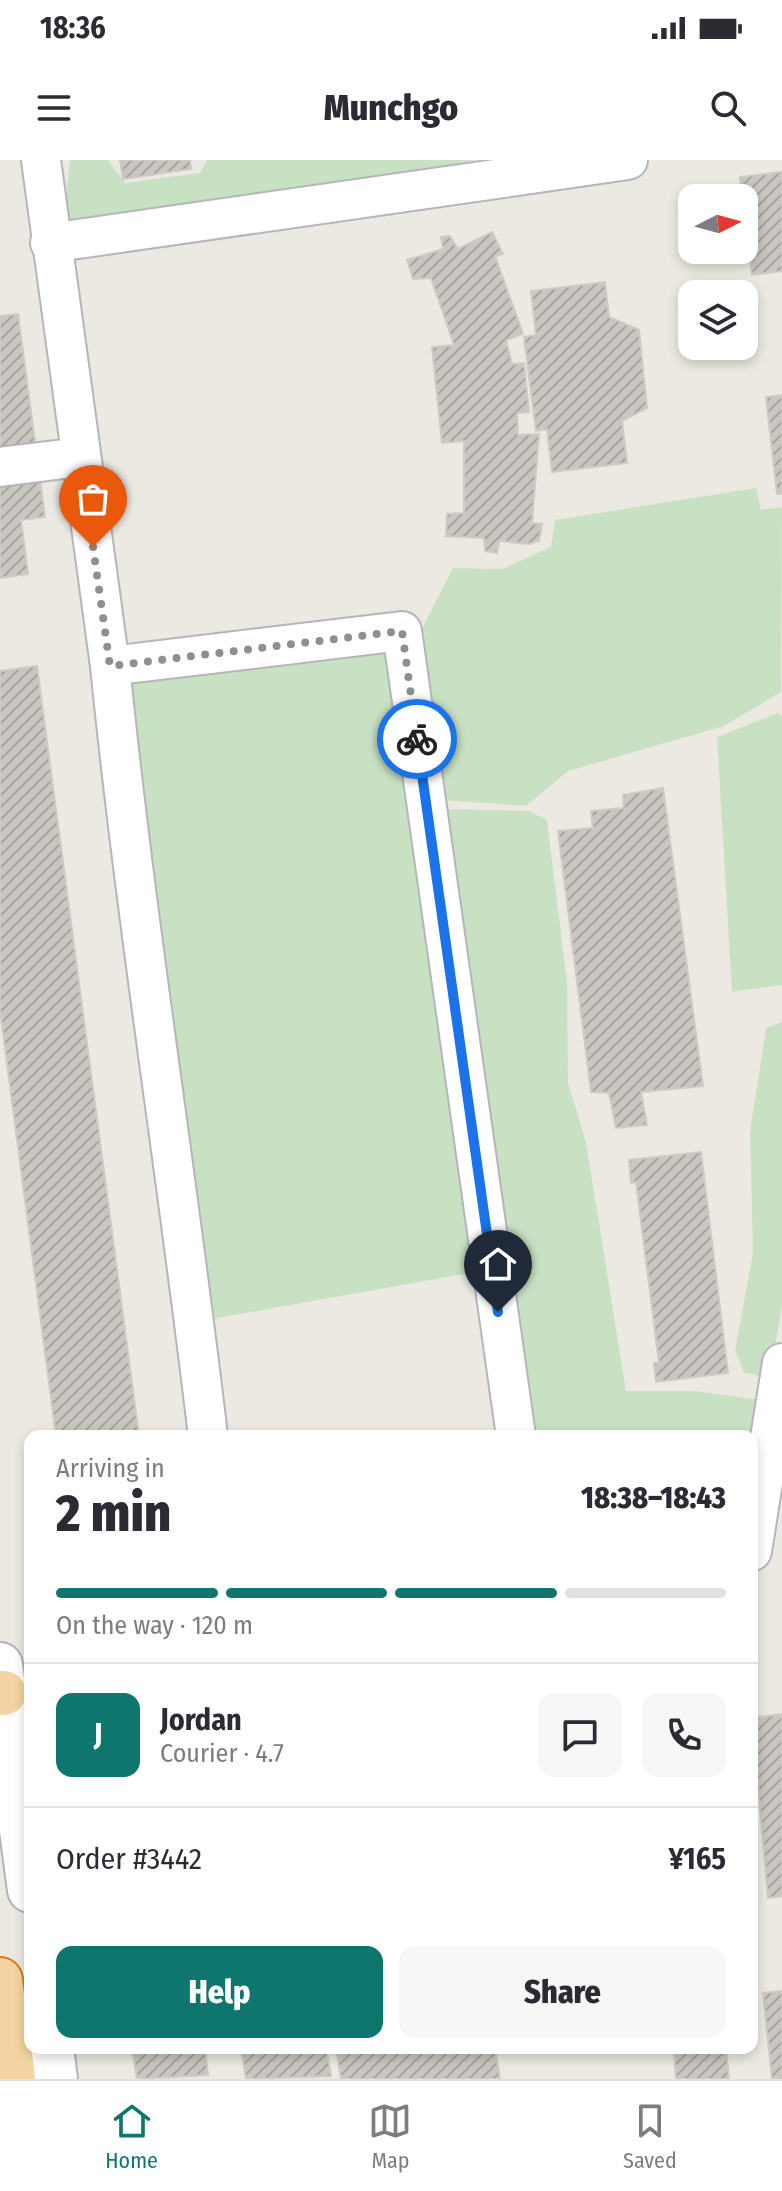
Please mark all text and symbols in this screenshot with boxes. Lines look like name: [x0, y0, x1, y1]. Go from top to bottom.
text: 18:36: [40, 10, 106, 46]
icon: menu: [32, 86, 76, 130]
text: Munchgo: [324, 86, 458, 130]
icon: search: [706, 86, 750, 130]
north arrow: [678, 184, 758, 264]
map controls: [678, 184, 758, 360]
button: layers: [678, 280, 758, 360]
pin: [59, 465, 127, 547]
icon: bag: [71, 477, 115, 521]
courier: [377, 699, 457, 779]
icon: bike: [395, 717, 439, 761]
pin: [464, 1230, 532, 1312]
icon: home: [476, 1242, 520, 1286]
text: Arriving in: [56, 1453, 165, 1484]
text: 18:38–18:43: [581, 1480, 726, 1516]
text: 2 min: [56, 1482, 171, 1545]
text: On the way · 120 m: [56, 1610, 253, 1641]
button: chat: [538, 1693, 622, 1777]
button: phone: [642, 1693, 726, 1777]
text: Jordan: [160, 1702, 242, 1738]
text: J: [94, 1717, 102, 1753]
text: Courier · 4.7: [160, 1738, 284, 1769]
text: Order #3442: [56, 1841, 202, 1877]
text: ¥165: [668, 1841, 726, 1877]
button: Help: [56, 1946, 383, 2038]
button: Share: [399, 1946, 726, 2038]
tab: Home: [105, 2099, 158, 2174]
tab: Map: [368, 2099, 412, 2174]
tab: Saved: [623, 2099, 677, 2174]

